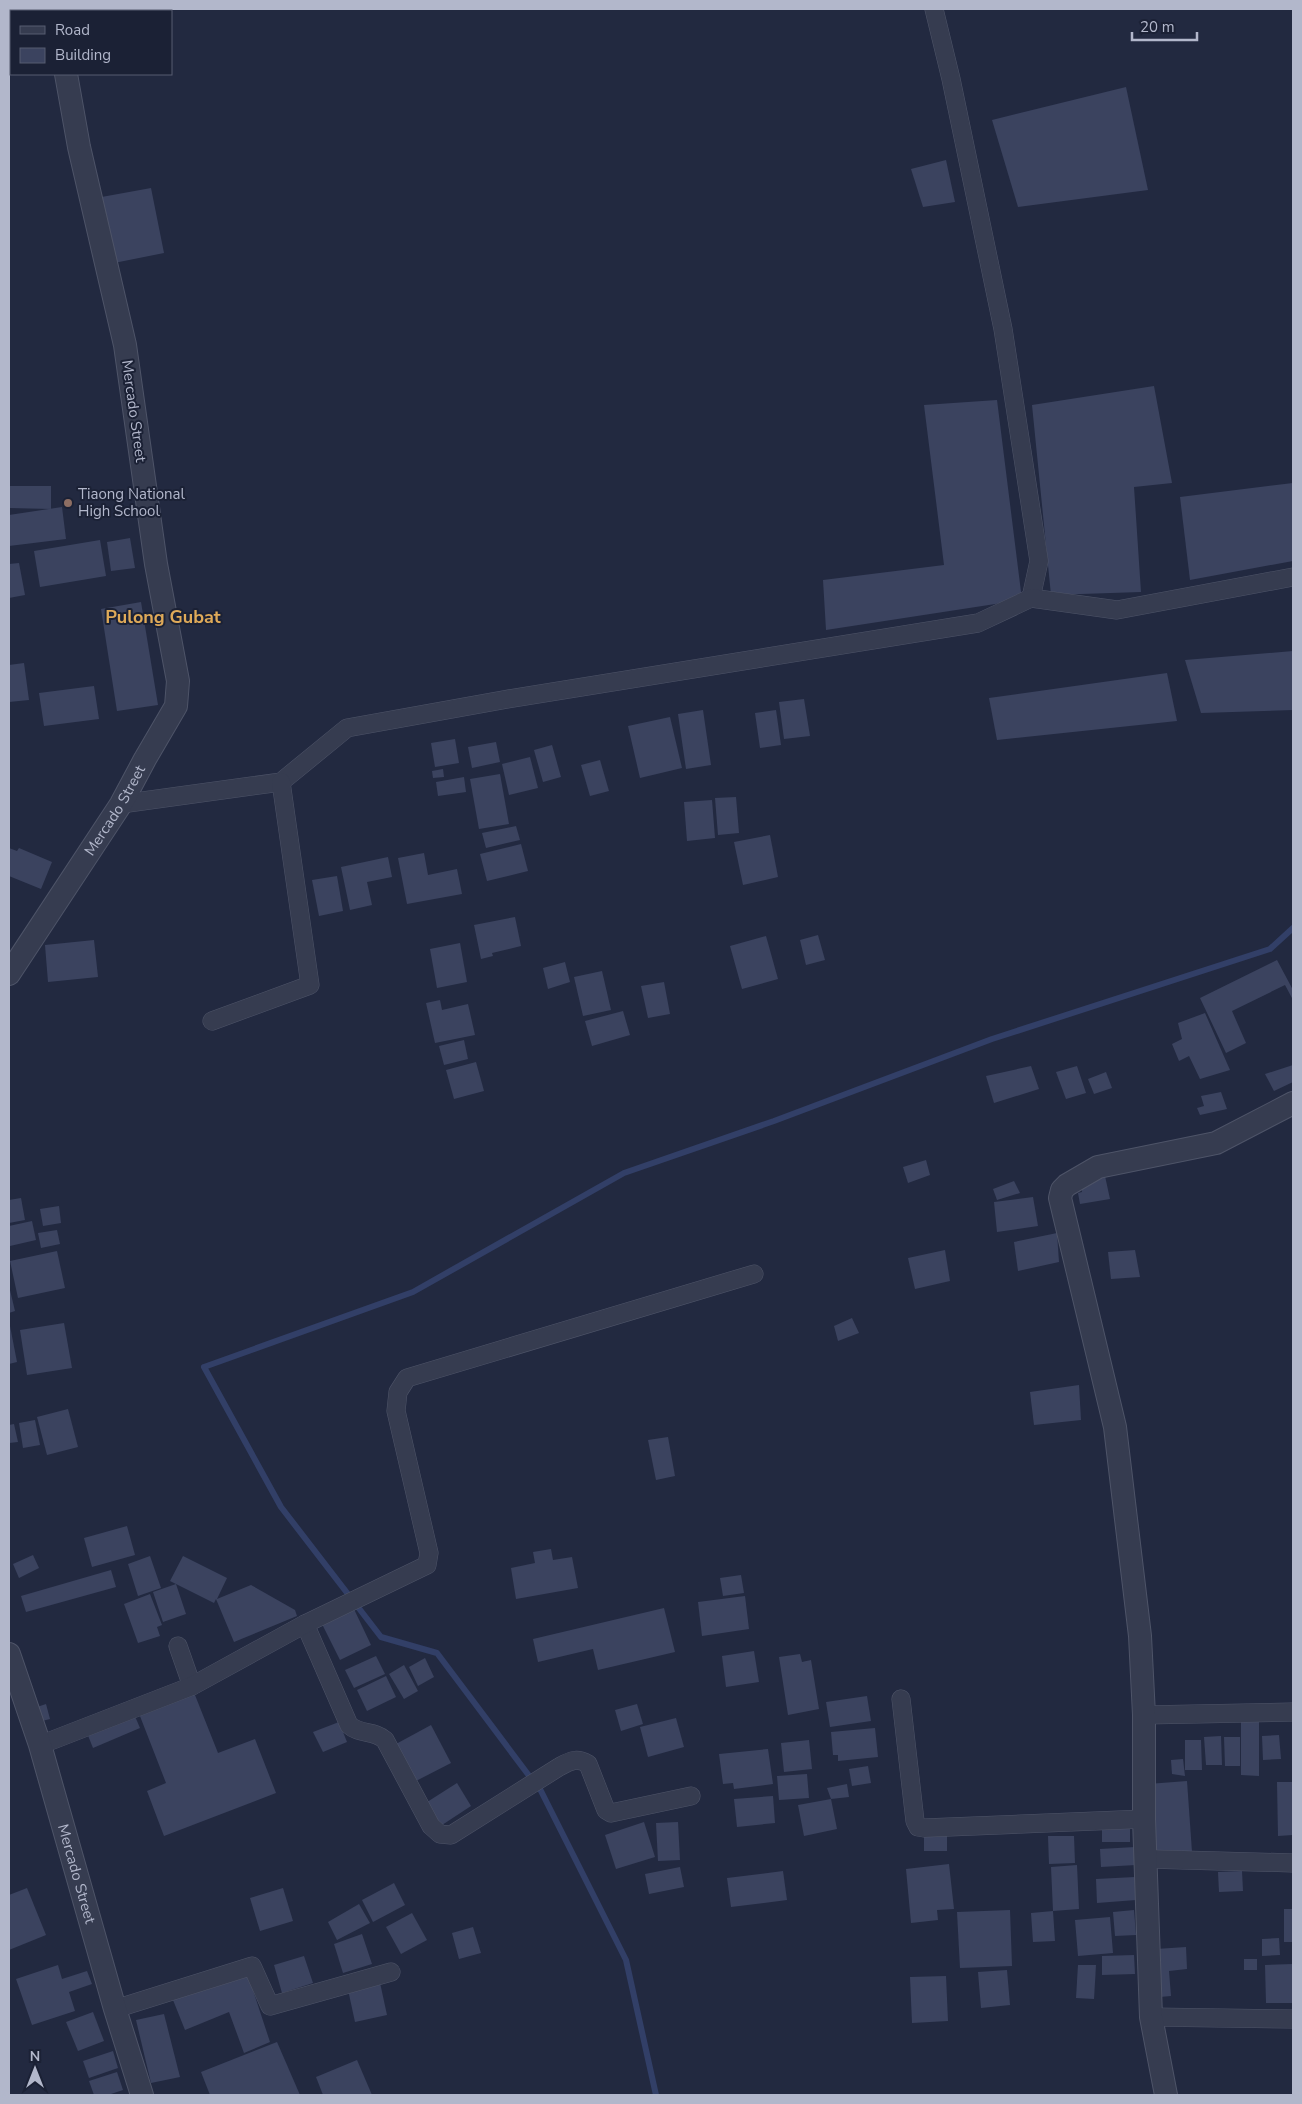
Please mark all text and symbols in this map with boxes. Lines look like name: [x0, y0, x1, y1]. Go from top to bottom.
legend: [10, 10, 172, 75]
scale bar: [1132, 10, 1197, 42]
text: 20 m: [1140, 17, 1175, 37]
text: Road: [55, 20, 90, 40]
text: Building: [55, 45, 111, 65]
street label: Mercado Street: [117, 359, 151, 464]
place label: Tiaong National High School: [78, 484, 186, 521]
marker: Tiaong National High School: [62, 497, 74, 509]
district label: Pulong Gubat: [105, 605, 221, 629]
street label: Mercado Street: [80, 761, 150, 860]
street label: Mercado Street: [53, 1822, 100, 1927]
north arrow: [10, 2044, 60, 2094]
text: N: [30, 2047, 40, 2066]

